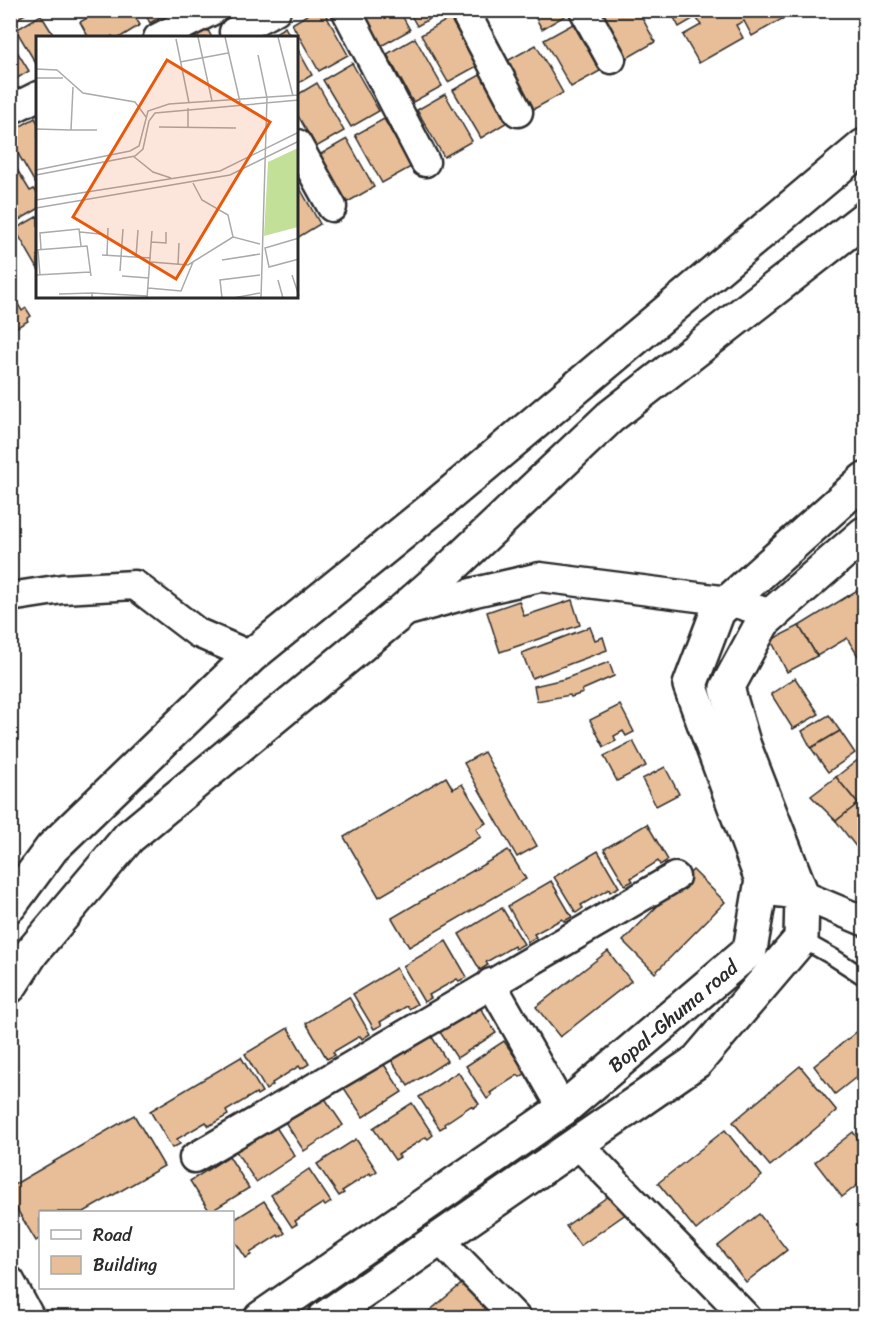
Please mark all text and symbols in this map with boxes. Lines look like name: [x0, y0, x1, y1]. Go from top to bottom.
inset map: [36, 36, 298, 298]
street label: Bopal-Ghuma road: [600, 950, 748, 1082]
legend: [39, 1211, 234, 1289]
text: Road: [93, 1219, 133, 1251]
text: Building: [93, 1249, 157, 1281]

